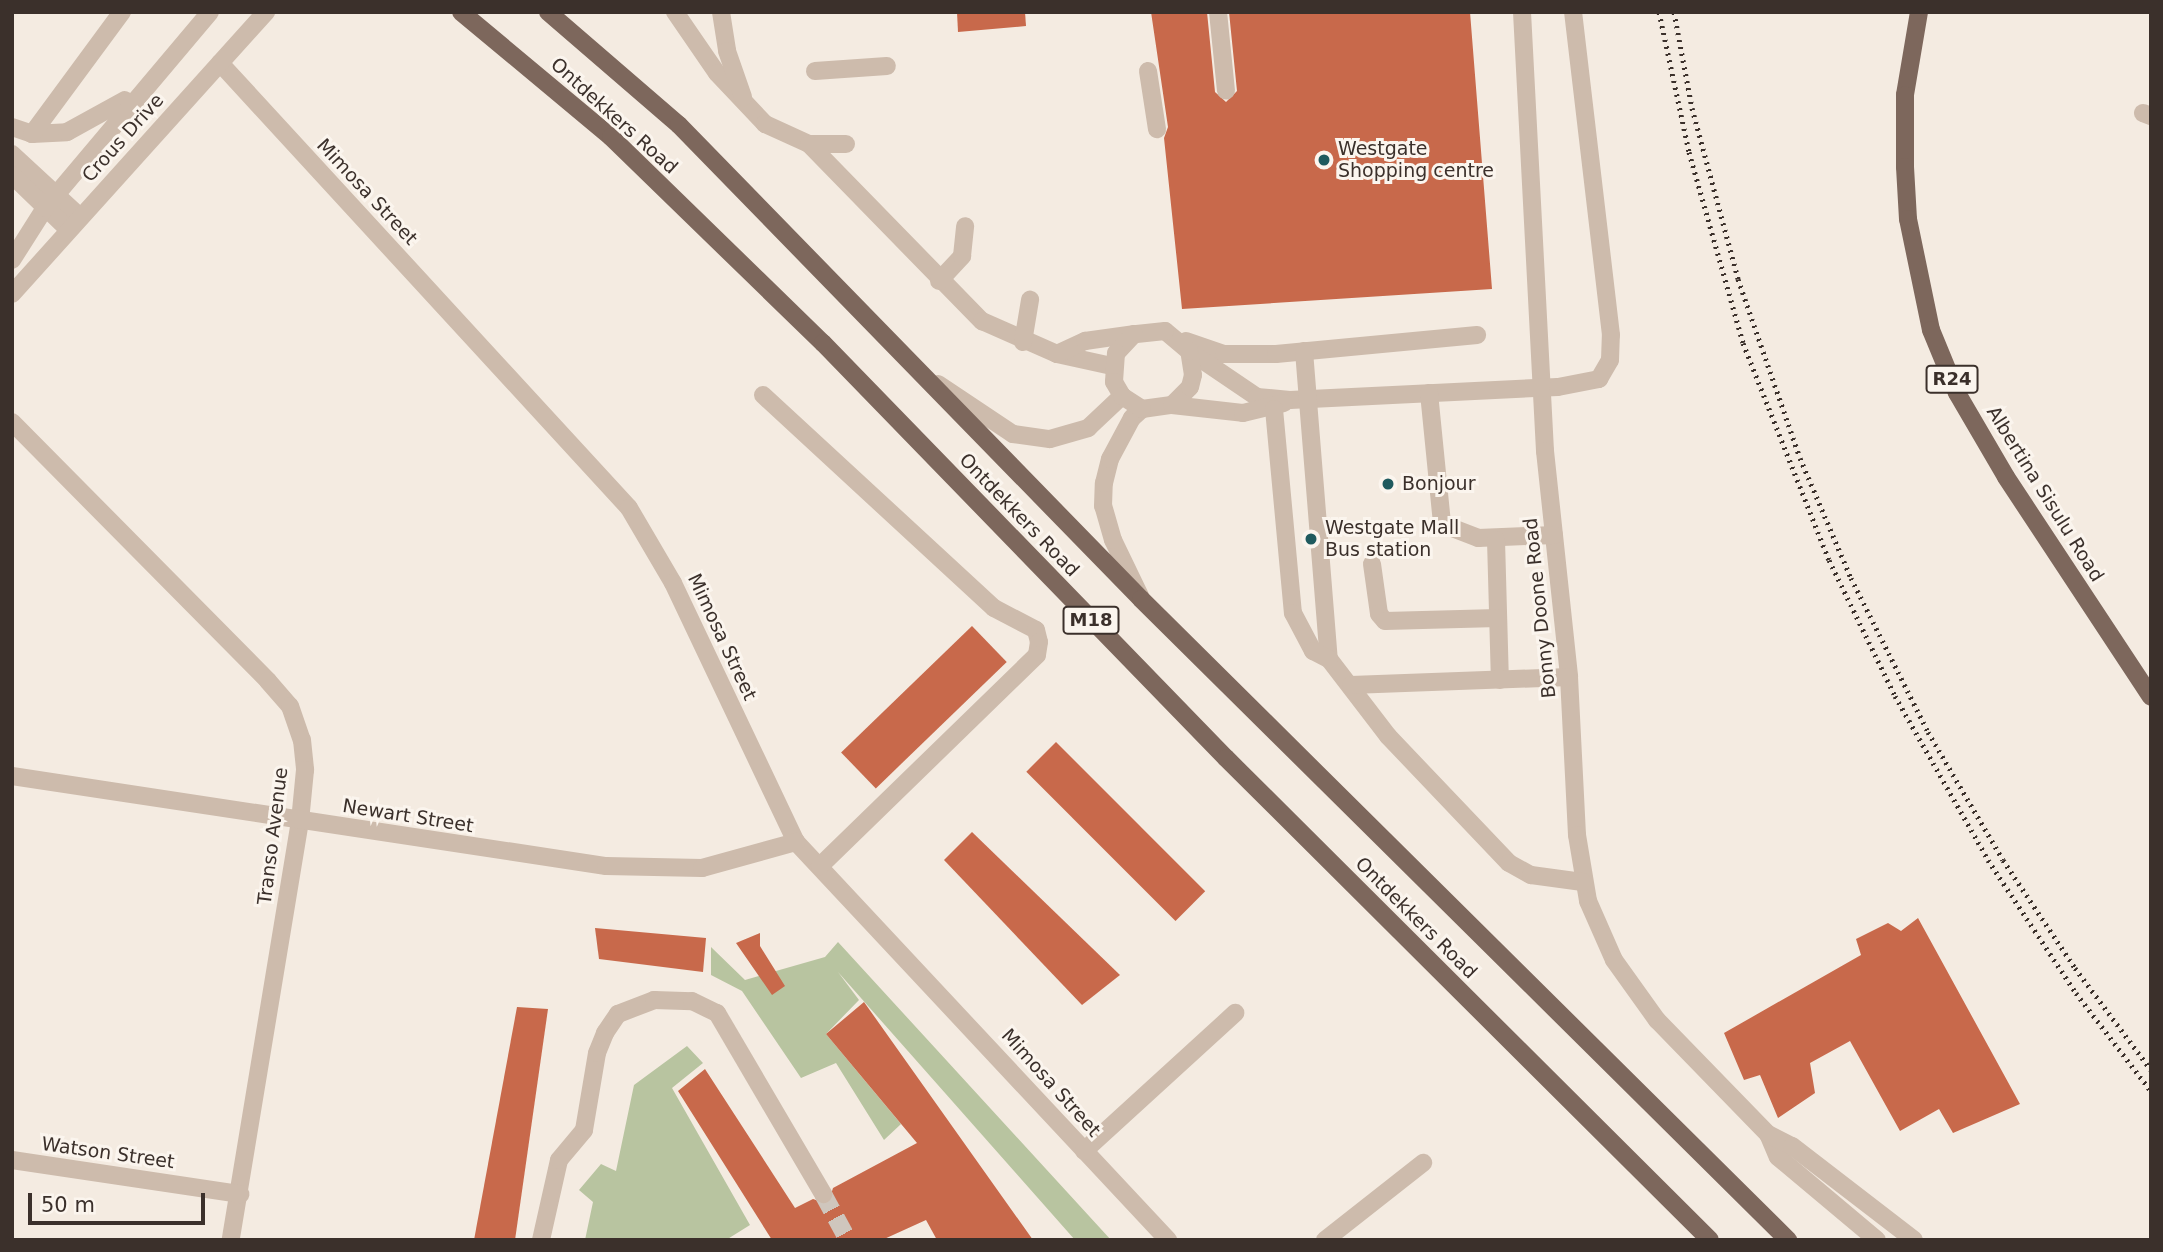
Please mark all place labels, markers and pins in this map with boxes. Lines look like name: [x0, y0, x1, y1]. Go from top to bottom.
place label: Westgate Shopping centre: [1338, 138, 1494, 182]
marker: Westgate Shopping centre: [1316, 152, 1332, 168]
place label: Bonjour: [1402, 473, 1475, 495]
marker: Bonjour: [1380, 476, 1396, 492]
place label: Westgate Mall Bus station: [1325, 517, 1459, 561]
marker: Westgate Mall Bus station: [1303, 531, 1319, 547]

